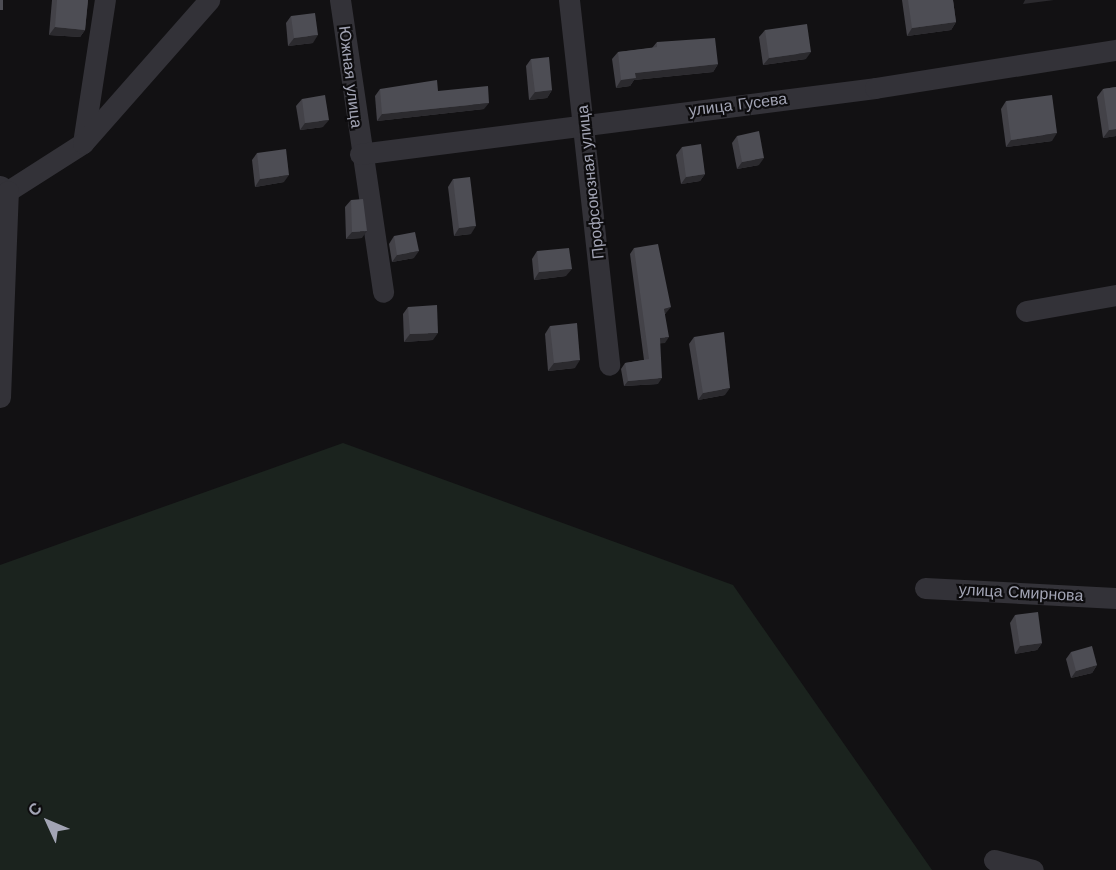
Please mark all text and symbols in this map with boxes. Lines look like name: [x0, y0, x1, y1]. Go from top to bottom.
street label: Южная улица: [334, 25, 366, 129]
street label: улица Гусева: [688, 89, 788, 121]
street label: Профсоюзная улица: [573, 104, 609, 260]
street label: улица Смирнова: [958, 580, 1084, 606]
north arrow: [18, 792, 78, 852]
text: С: [24, 798, 46, 820]

